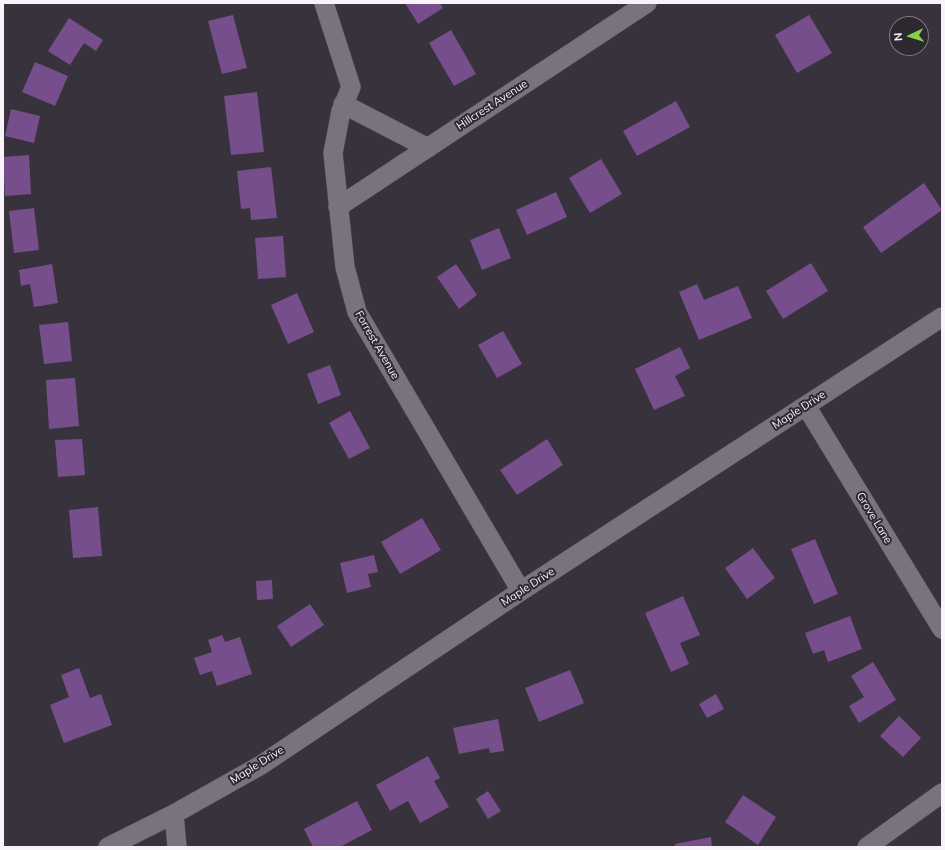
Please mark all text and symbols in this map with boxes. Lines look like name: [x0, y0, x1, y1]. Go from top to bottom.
north arrow: [889, 16, 929, 56]
text: N: [891, 32, 905, 41]
street label: Hillcrest Avenue: [454, 77, 530, 133]
street label: Forrest Avenue: [352, 309, 402, 381]
street label: Maple Drive: [770, 388, 828, 432]
street label: Grove Lane: [853, 490, 895, 546]
street label: Maple Drive: [499, 565, 557, 609]
street label: Maple Drive: [228, 743, 286, 787]

